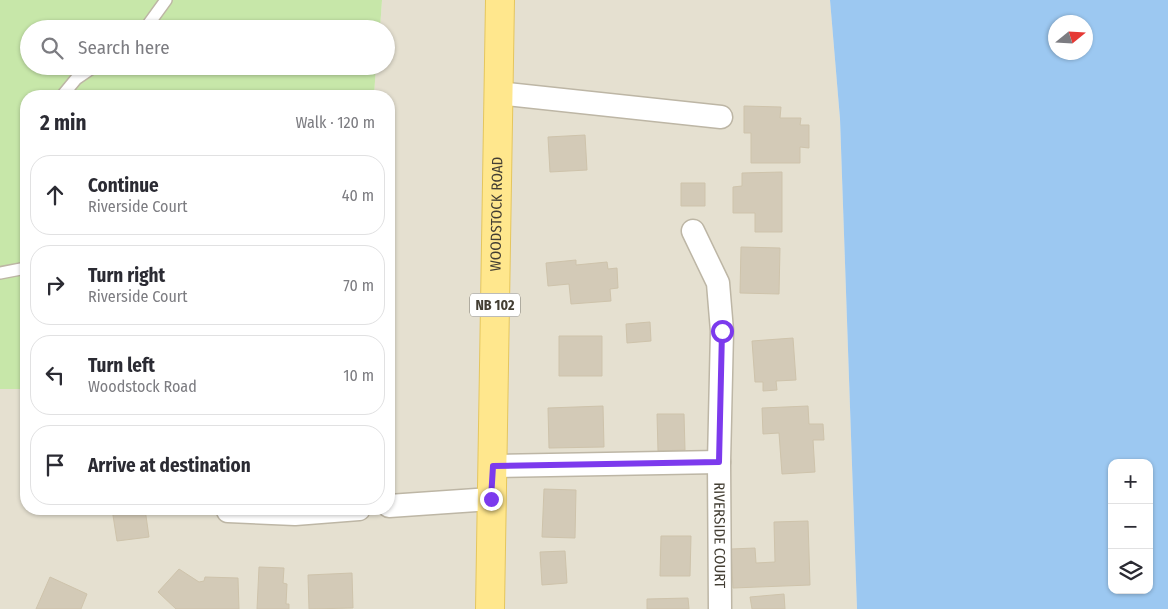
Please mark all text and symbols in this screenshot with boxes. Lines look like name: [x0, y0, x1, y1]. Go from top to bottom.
north arrow: [1048, 15, 1093, 60]
search box: [20, 20, 395, 75]
icon: search: [38, 34, 66, 62]
text: Search here: [78, 36, 170, 59]
text: 2 min: [40, 110, 87, 136]
text: Walk · 120 m: [296, 113, 375, 132]
street label: WOODSTOCK ROAD: [487, 157, 506, 272]
text: Continue: [88, 174, 159, 197]
icon: ahead: [41, 181, 69, 209]
text: 40 m: [342, 186, 374, 205]
text: Riverside Court: [88, 197, 188, 216]
text: Turn right: [88, 264, 165, 287]
icon: right: [41, 271, 69, 299]
text: 70 m: [343, 276, 374, 295]
text: Riverside Court: [88, 287, 188, 306]
road number: NB 102: [470, 294, 520, 316]
route start: [711, 320, 734, 343]
text: Turn left: [88, 354, 155, 377]
icon: left: [41, 361, 69, 389]
text: 10 m: [343, 366, 374, 385]
text: Woodstock Road: [88, 377, 197, 396]
icon: arrive: [41, 451, 69, 479]
text: Arrive at destination: [88, 454, 251, 477]
map controls: [1108, 459, 1153, 594]
button: +: [1108, 459, 1153, 504]
street label: RIVERSIDE COURT: [710, 482, 729, 588]
route end: [480, 488, 503, 511]
button: −: [1108, 504, 1153, 549]
button: layers: [1108, 549, 1153, 594]

